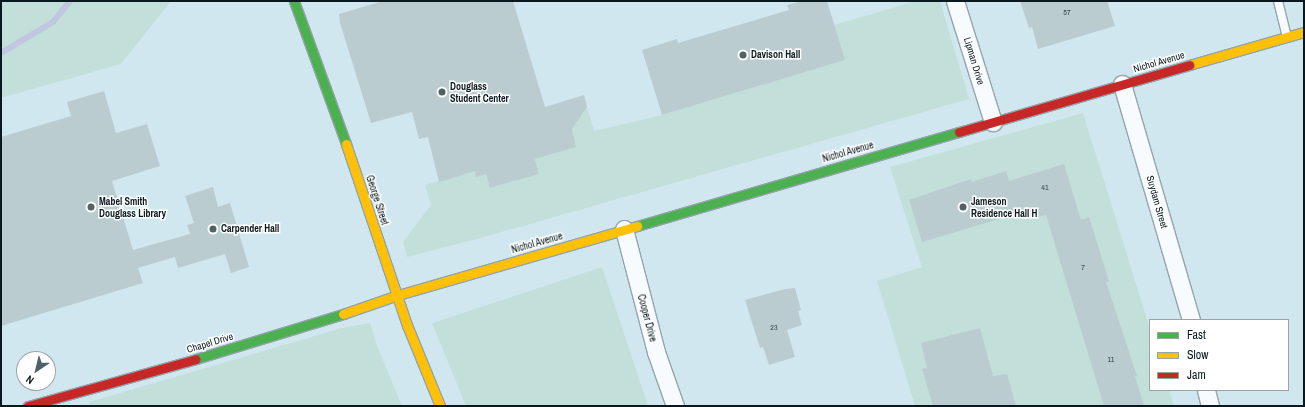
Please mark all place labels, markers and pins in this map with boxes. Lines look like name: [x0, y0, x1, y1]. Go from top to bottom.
place label: Davison Hall: [751, 49, 800, 61]
marker: Davison Hall: [738, 50, 748, 60]
place label: Douglass Student Center: [450, 80, 509, 104]
marker: Douglass Student Center: [437, 87, 447, 97]
place label: Mabel Smith Douglass Library: [99, 195, 166, 218]
place label: Jameson Residence Hall H: [971, 195, 1038, 218]
marker: Mabel Smith Douglass Library: [86, 202, 96, 212]
marker: Jameson Residence Hall H: [958, 202, 968, 212]
place label: Carpender Hall: [221, 223, 279, 235]
marker: Carpender Hall: [208, 224, 218, 234]

